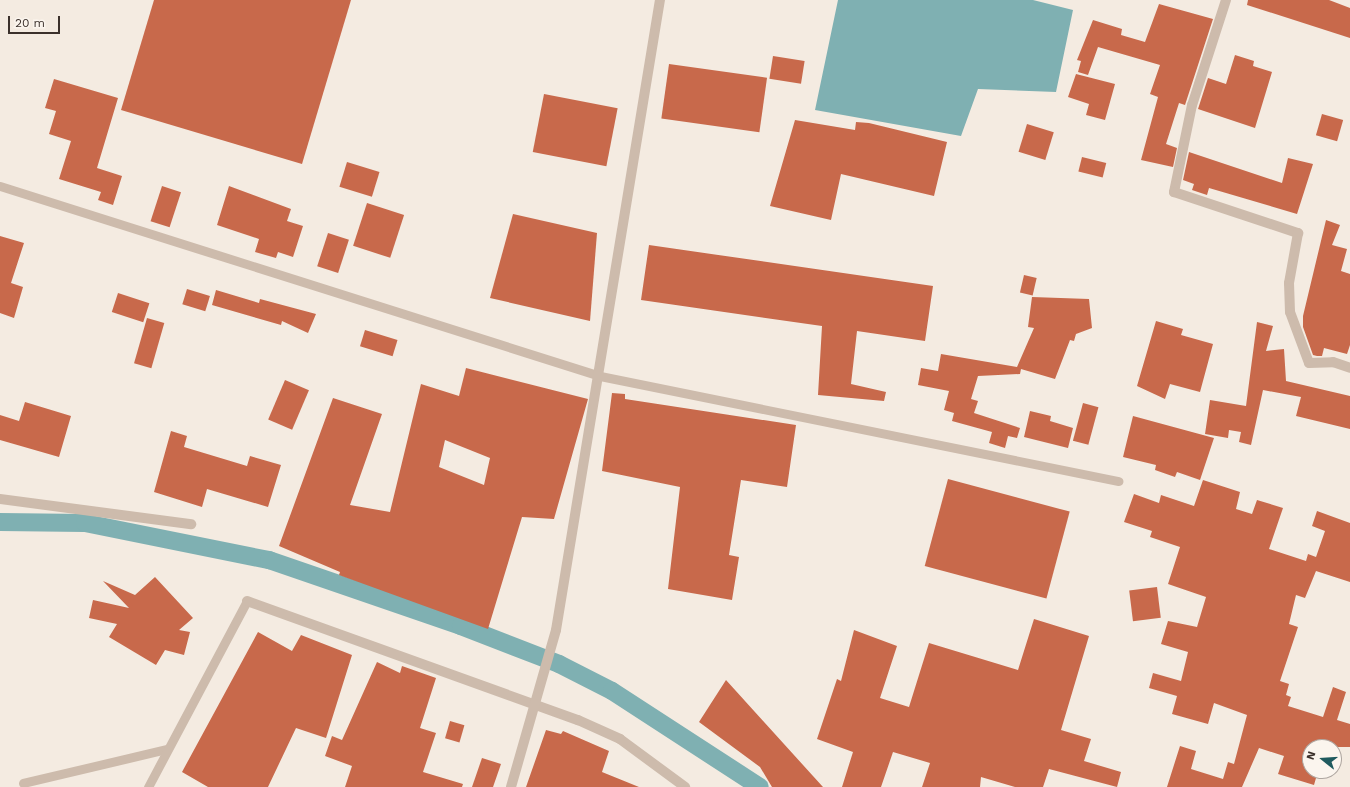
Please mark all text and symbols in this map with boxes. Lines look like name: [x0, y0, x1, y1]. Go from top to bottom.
scale bar: [10, 8, 62, 34]
text: 20 m: [15, 16, 45, 30]
north arrow: [1302, 739, 1342, 779]
text: N: [1304, 750, 1318, 761]

